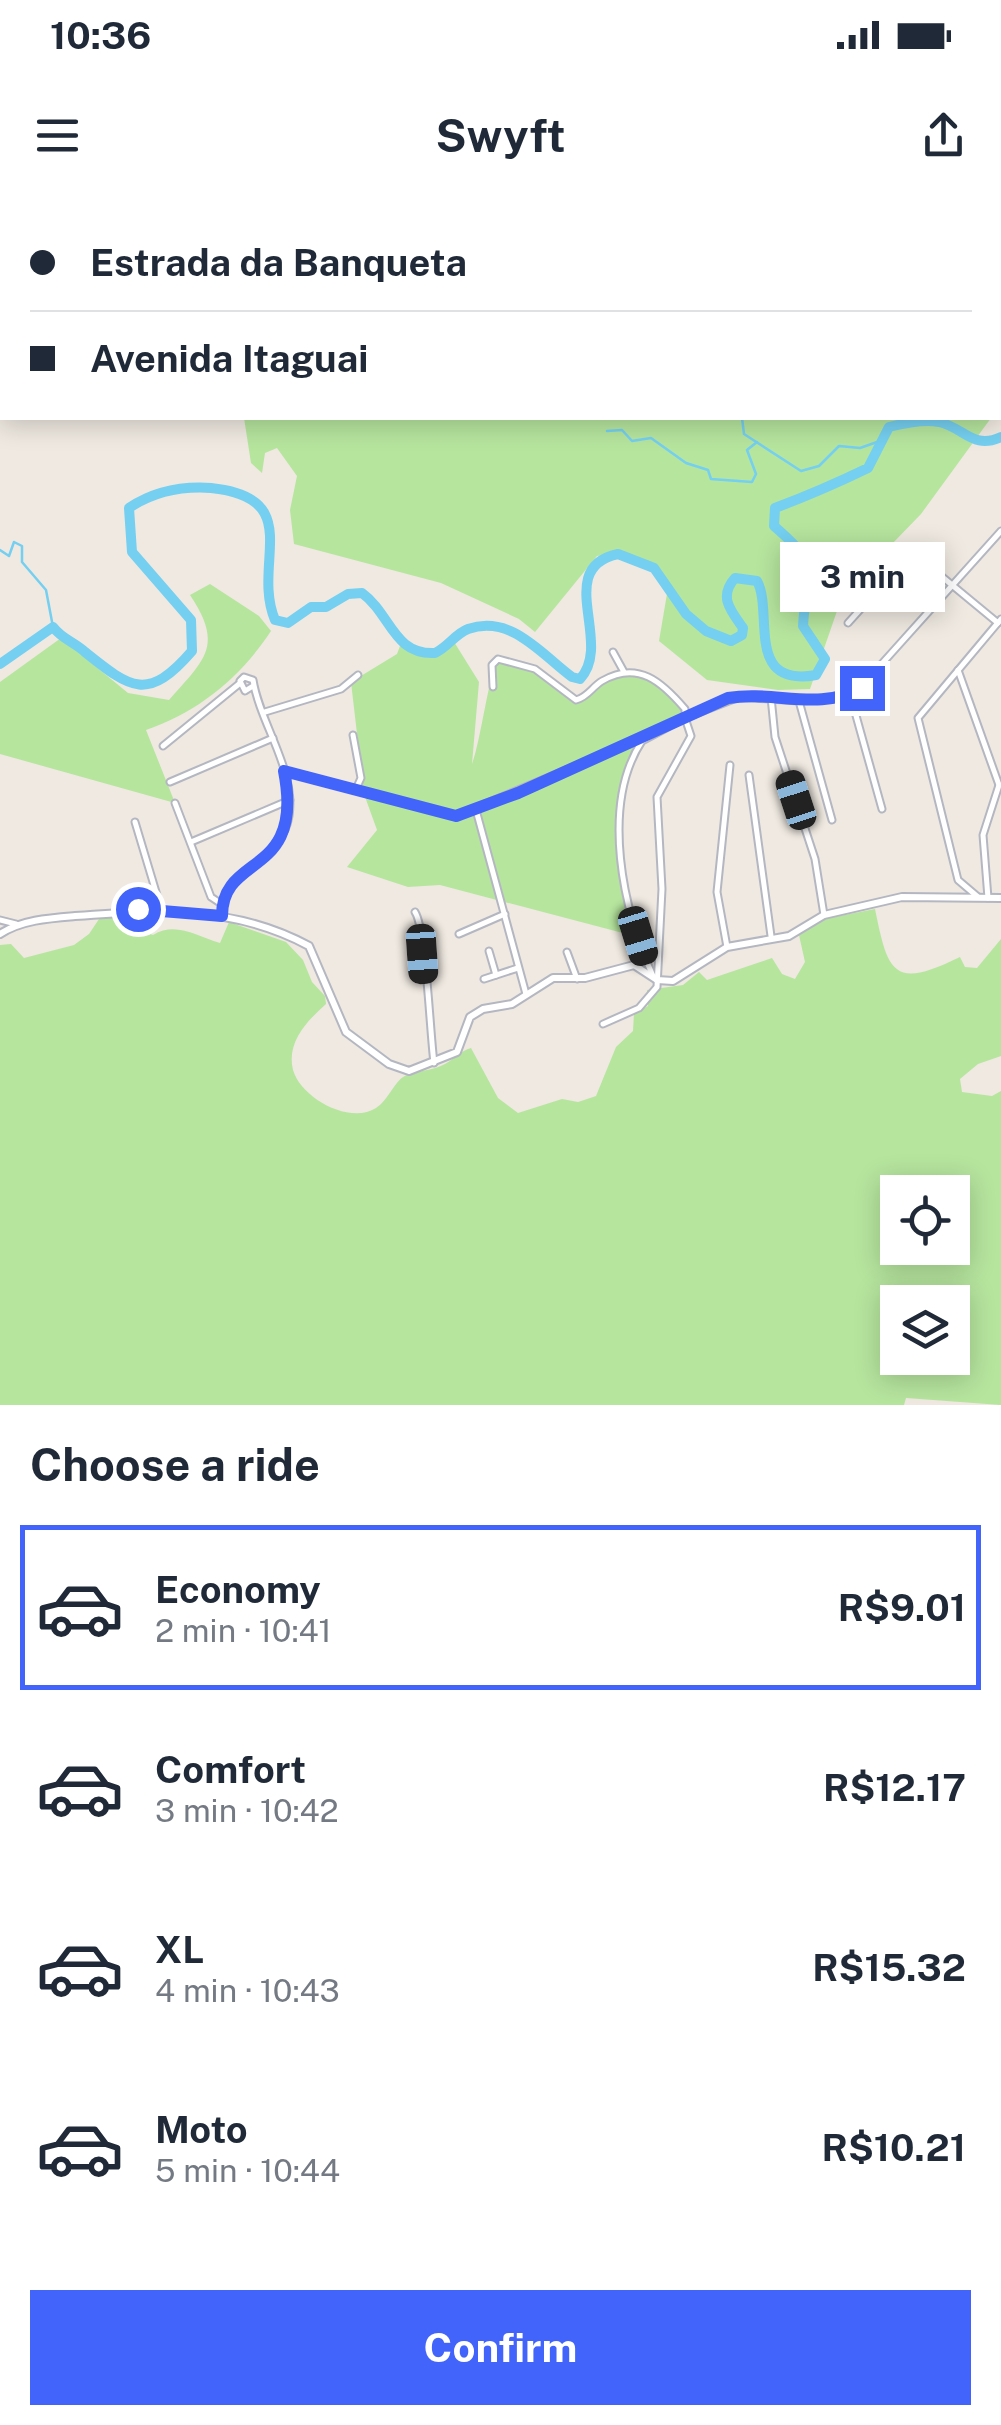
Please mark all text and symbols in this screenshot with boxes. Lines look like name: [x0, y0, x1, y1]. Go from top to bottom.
text: 10:36: [50, 13, 151, 58]
icon: menu: [30, 108, 85, 163]
icon: share: [916, 108, 971, 163]
text: Swyft: [436, 109, 565, 162]
text: Estrada da Banqueta: [90, 240, 467, 285]
text: Avenida Itaguai: [90, 336, 368, 381]
callout: 3 min: [780, 543, 944, 613]
text: 3 min: [820, 558, 905, 595]
route end: [840, 666, 885, 711]
car: [772, 767, 820, 833]
route start: [116, 887, 161, 932]
car: [615, 903, 661, 969]
car: [405, 923, 439, 985]
map controls: [880, 1175, 970, 1375]
button: locate: [880, 1175, 970, 1265]
button: layers: [880, 1285, 970, 1375]
text: Choose a ride: [30, 1438, 320, 1491]
icon: car: [35, 1563, 125, 1653]
text: Economy: [155, 1567, 321, 1612]
text: R$9.01: [838, 1585, 966, 1630]
text: 2 min · 10:41: [155, 1612, 332, 1649]
icon: car: [35, 1743, 125, 1833]
text: Comfort: [155, 1747, 306, 1792]
text: R$12.17: [823, 1765, 966, 1810]
text: 3 min · 10:42: [155, 1792, 339, 1829]
icon: car: [35, 1923, 125, 2013]
text: XL: [155, 1927, 204, 1972]
text: R$15.32: [812, 1945, 966, 1990]
text: 4 min · 10:43: [155, 1972, 340, 2009]
icon: car: [35, 2103, 125, 2193]
text: Moto: [155, 2107, 248, 2152]
text: R$10.21: [822, 2125, 966, 2170]
text: 5 min · 10:44: [155, 2152, 340, 2189]
button: Confirm: [30, 2290, 971, 2405]

